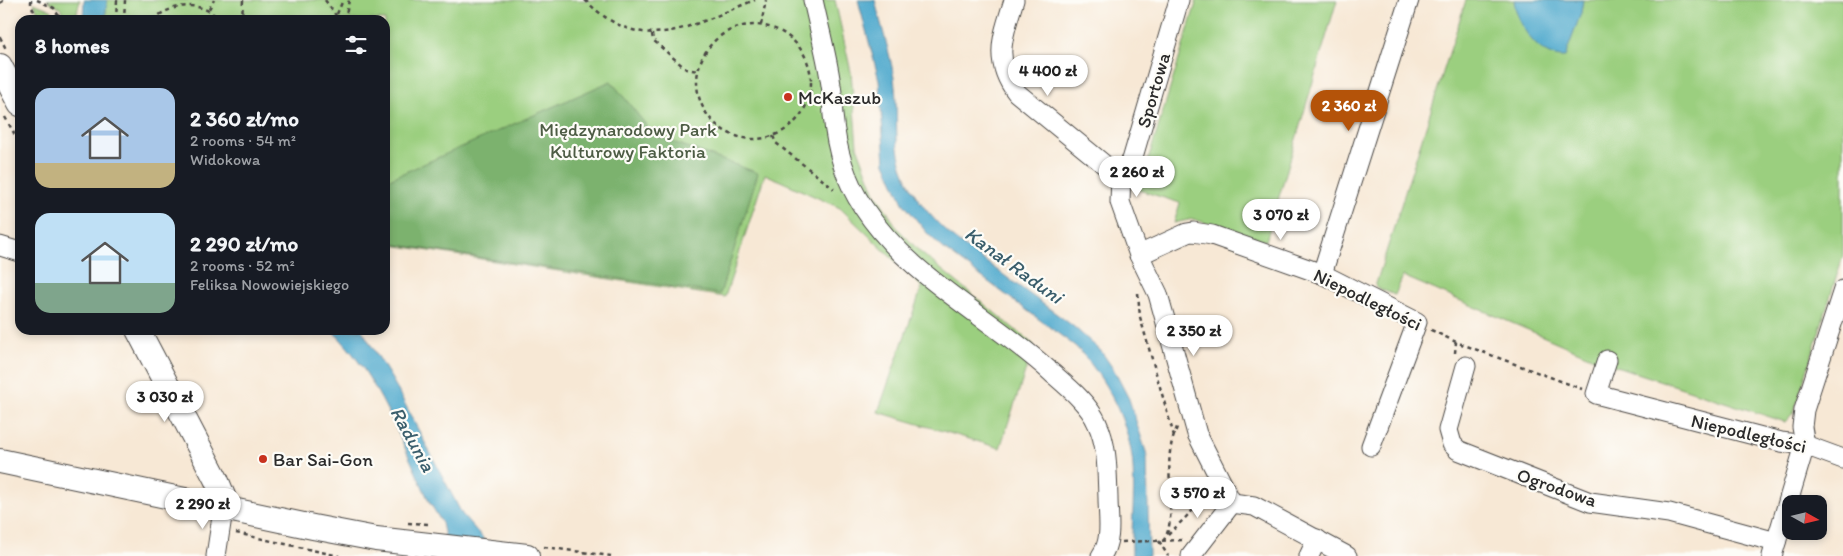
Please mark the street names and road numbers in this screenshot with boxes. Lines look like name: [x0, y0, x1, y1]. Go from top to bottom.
street label: Sportowa: [1132, 50, 1175, 130]
street label: Niepodległości: [1310, 263, 1426, 336]
street label: Niepodległości: [1689, 409, 1809, 458]
street label: Ogrodowa: [1514, 463, 1600, 512]

